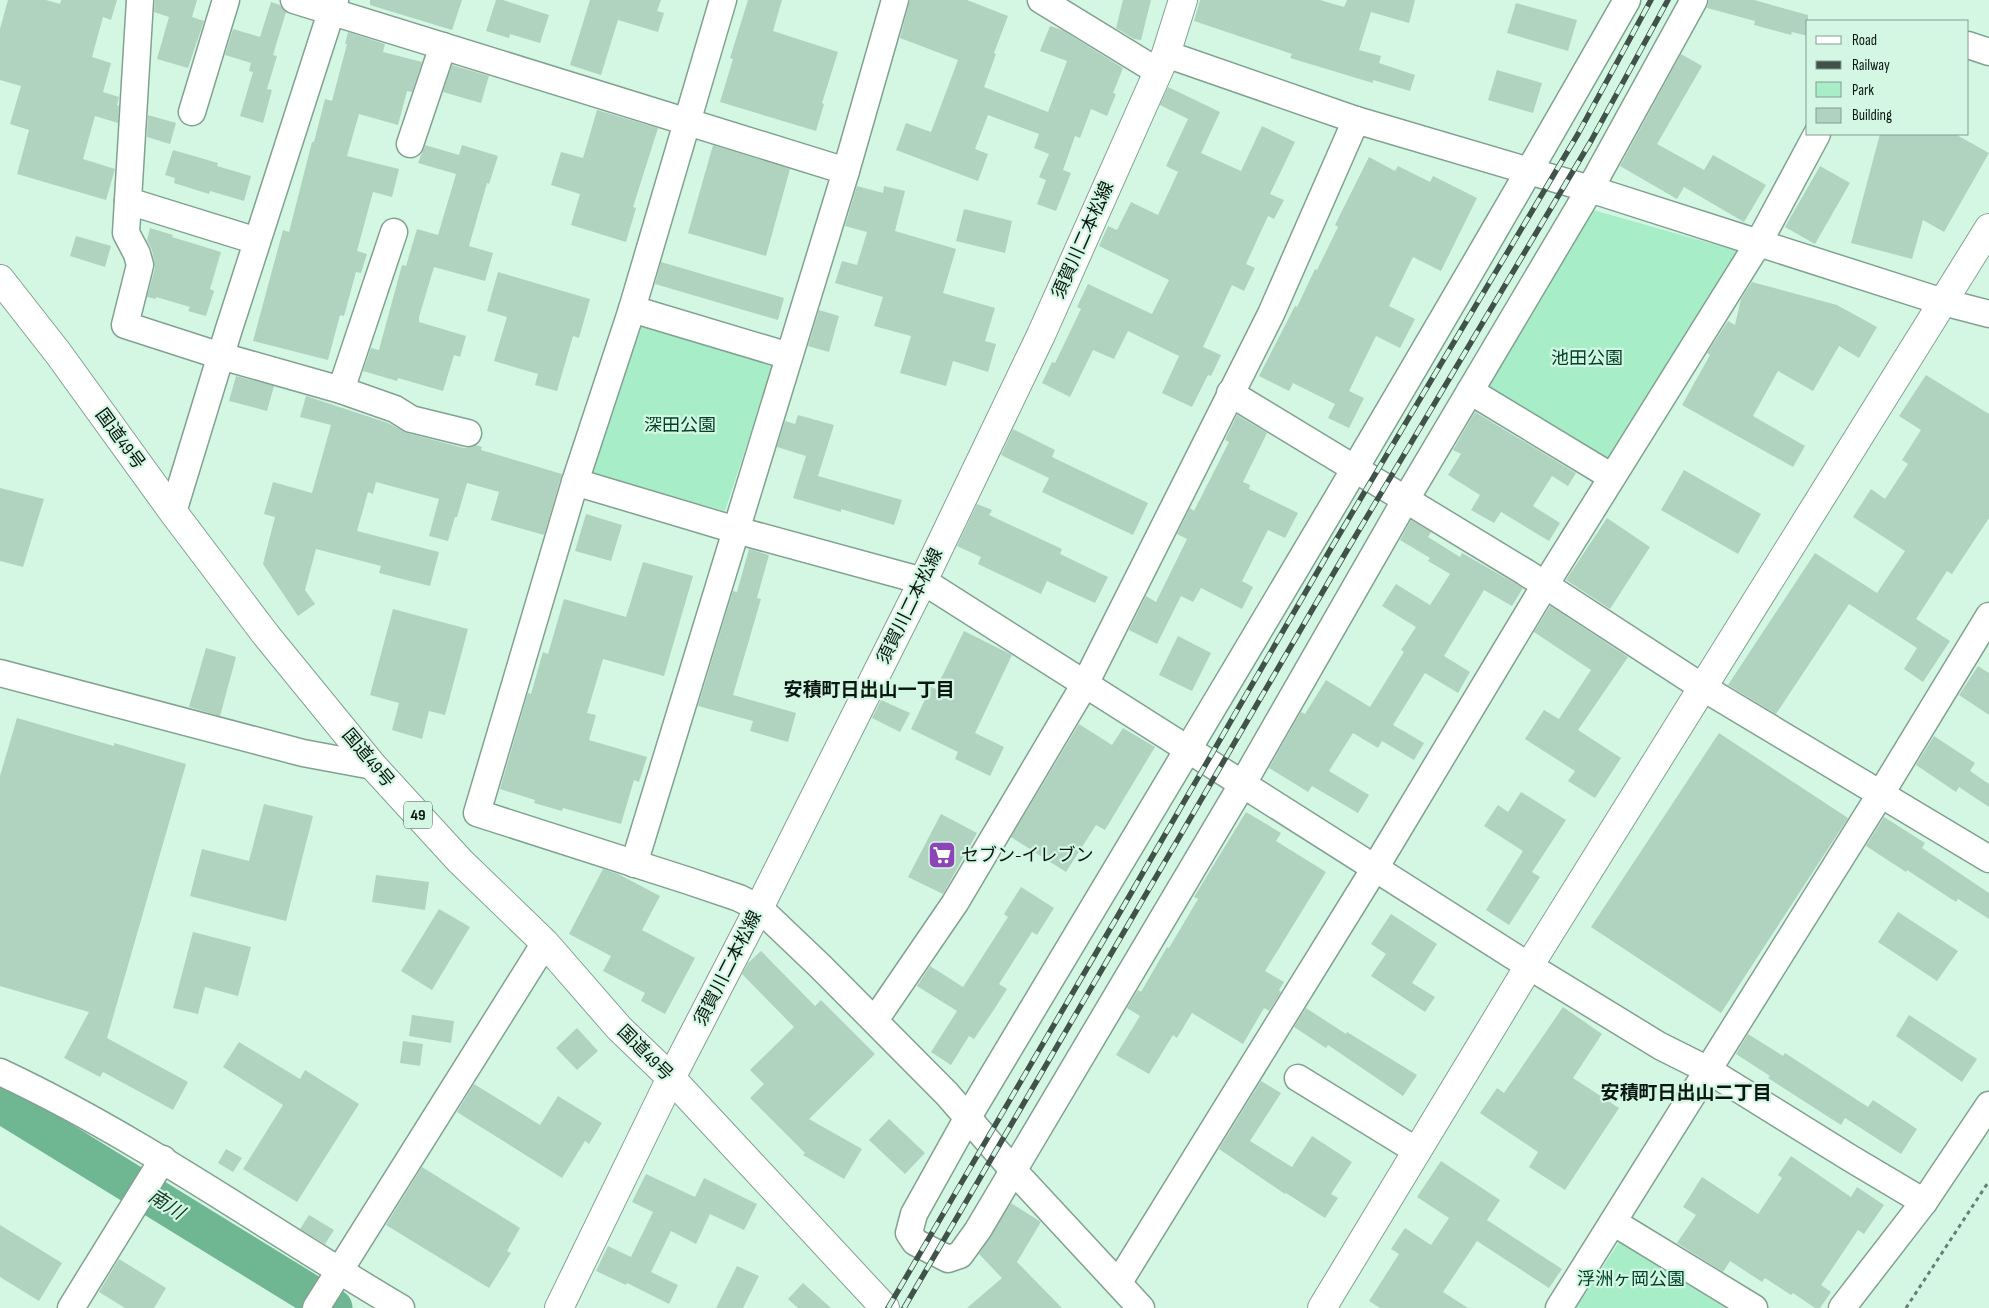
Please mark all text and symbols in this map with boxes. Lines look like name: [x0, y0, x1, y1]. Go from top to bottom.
legend: [1806, 20, 1969, 135]
text: Road: [1852, 31, 1877, 50]
text: Railway: [1852, 56, 1890, 75]
text: Park: [1852, 81, 1874, 100]
text: Building: [1852, 106, 1892, 125]
street label: 須賀川二本松線: [1048, 178, 1118, 302]
park label: 池田公園: [1551, 348, 1623, 369]
street label: 国道49号: [91, 405, 149, 473]
park label: 深田公園: [644, 415, 716, 436]
street label: 須賀川二本松線: [873, 545, 947, 667]
district label: 安積町日出山一丁目: [783, 679, 955, 702]
street label: 国道49号: [338, 725, 398, 791]
road number: 49: [404, 802, 432, 828]
supermarket icon: セブン-イレブン: [927, 840, 957, 870]
place label: セブン-イレブン: [961, 845, 1094, 866]
street label: 須賀川二本松線: [690, 907, 766, 1029]
street label: 国道49号: [613, 1021, 677, 1085]
district label: 安積町日出山二丁目: [1600, 1082, 1772, 1105]
water label: 南川: [144, 1185, 190, 1226]
park label: 浮洲ヶ岡公園: [1577, 1269, 1685, 1290]

